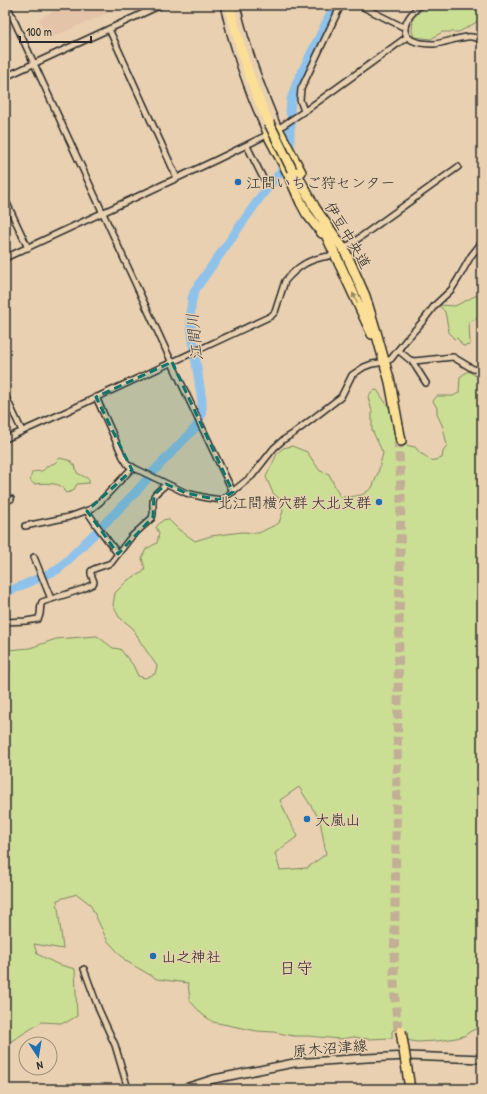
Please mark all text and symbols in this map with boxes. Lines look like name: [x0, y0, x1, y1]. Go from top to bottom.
scale bar: [20, 18, 91, 44]
text: 100 m: [26, 23, 52, 40]
place label: 江間いちご狩センター: [246, 172, 395, 193]
marker: 江間いちご狩センター: [233, 177, 243, 187]
street label: 伊豆中央道: [320, 197, 376, 273]
one-way arrow: [352, 292, 358, 304]
water label: 江間川: [181, 312, 207, 362]
place label: 北江間横穴群 大北支群: [218, 492, 371, 513]
marker: 北江間横穴群 大北支群: [374, 497, 384, 507]
place label: 大嵐山: [315, 809, 360, 830]
marker: 大嵐山: [302, 814, 312, 824]
place label: 山之神社: [161, 946, 221, 967]
marker: 山之神社: [148, 951, 158, 961]
district label: 日守: [279, 956, 313, 979]
street label: 原木沼津線: [292, 1034, 368, 1062]
north arrow: [18, 1036, 58, 1076]
text: N: [36, 1058, 44, 1073]

